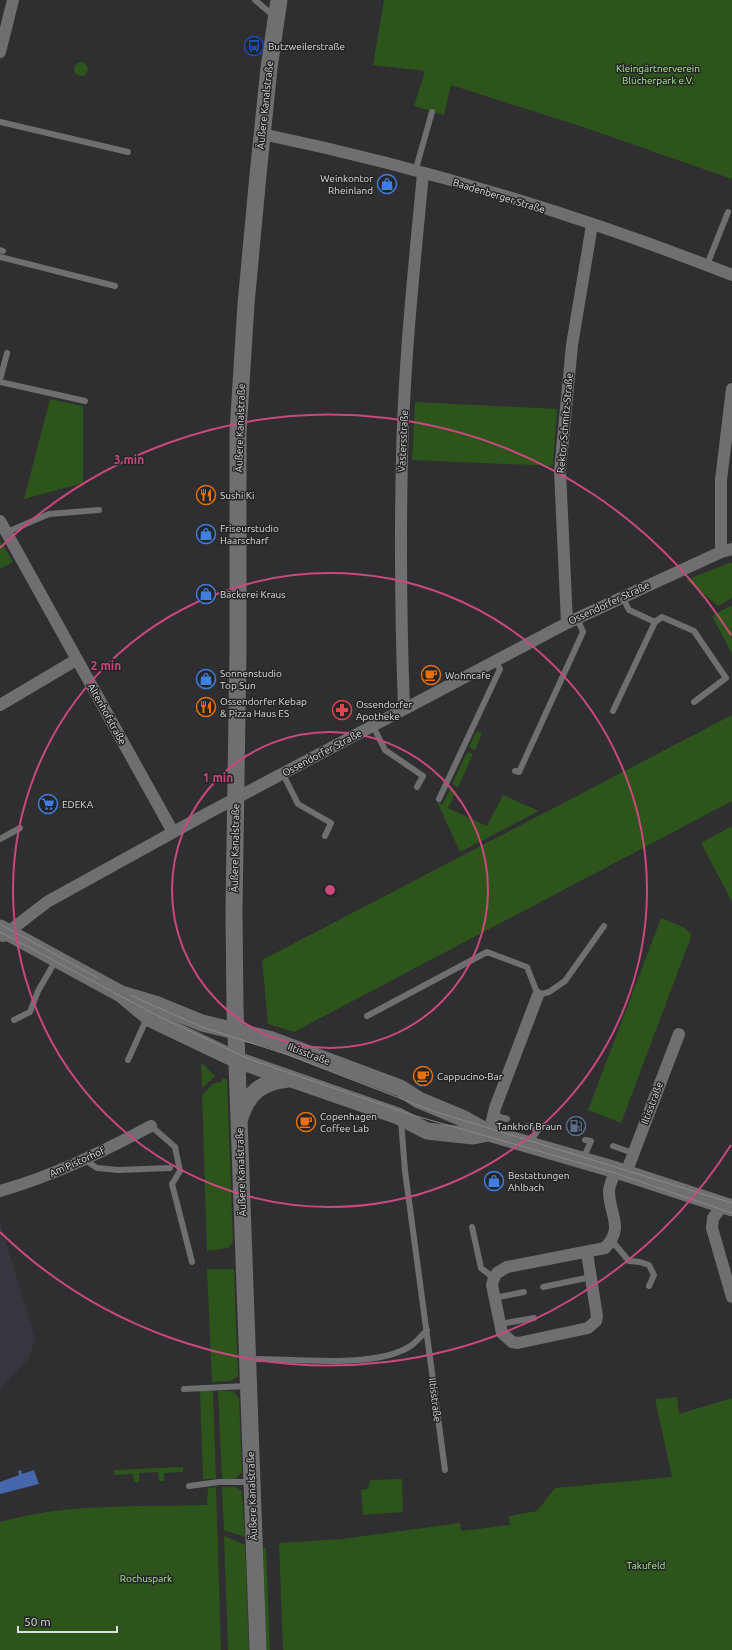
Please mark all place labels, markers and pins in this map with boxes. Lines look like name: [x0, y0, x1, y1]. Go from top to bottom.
bus stop icon: Butzweilerstraße: [243, 35, 265, 57]
place label: Butzweilerstraße: [268, 41, 345, 52]
place label: Weinkontor Rheinland: [320, 173, 373, 196]
shop icon: Weinkontor Rheinland: [376, 173, 398, 195]
restaurant icon: Sushi Ki: [195, 484, 217, 506]
place label: Sushi Ki: [220, 490, 254, 501]
shop icon: Friseurstudio Haarscharf: [195, 523, 217, 545]
place label: Friseurstudio Haarscharf: [220, 523, 279, 546]
shop icon: Bäckerei Kraus: [195, 583, 217, 605]
place label: Bäckerei Kraus: [220, 589, 286, 600]
cafe icon: Wohncafe: [420, 664, 442, 686]
shop icon: Sonnenstudio Top Sun: [195, 668, 217, 690]
place label: Sonnenstudio Top Sun: [220, 668, 282, 691]
place label: Wohncafe: [445, 670, 490, 681]
restaurant icon: Ossendorfer Kebap & Pizza Haus ES: [195, 696, 217, 718]
place label: Ossendorfer Kebap & Pizza Haus ES: [220, 696, 307, 719]
pharmacy icon: Ossendorfer Apotheke: [331, 699, 353, 721]
place label: Ossendorfer Apotheke: [356, 699, 412, 722]
supermarket icon: EDEKA: [37, 793, 59, 815]
place label: EDEKA: [62, 799, 94, 810]
centre of rings: [323, 883, 337, 897]
cafe icon: Cappucino-Bar: [412, 1065, 434, 1087]
place label: Cappucino-Bar: [437, 1071, 503, 1082]
cafe icon: Copenhagen Coffee Lab: [295, 1111, 317, 1133]
place label: Copenhagen Coffee Lab: [320, 1111, 377, 1134]
fuel station icon: Tankhof Braun: [565, 1115, 587, 1137]
place label: Tankhof Braun: [497, 1121, 562, 1132]
shop icon: Bestattungen Ahlbach: [483, 1170, 505, 1192]
place label: Bestattungen Ahlbach: [508, 1170, 570, 1193]

